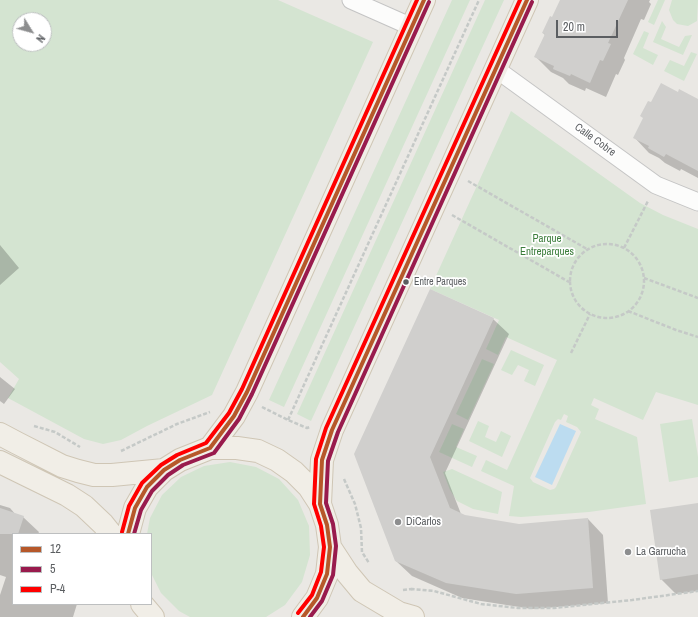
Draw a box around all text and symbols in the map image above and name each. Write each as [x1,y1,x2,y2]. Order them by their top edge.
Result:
north arrow [12,12,52,52]
scale bar [558,12,620,38]
text: 20 m [563,19,585,35]
text: N [33,32,48,45]
street label: Calle Cobre [572,121,618,159]
park label: Parque Entreparques [520,232,574,258]
place label: Entre Parques [414,276,466,288]
marker: Entre Parques [401,277,411,287]
place label: DiCarlos [406,515,441,529]
marker: DiCarlos [393,517,403,527]
legend [12,533,152,605]
text: 12 [50,541,61,557]
place label: La Garrucha [636,545,686,559]
marker: La Garrucha [623,547,633,557]
text: 5 [50,561,55,577]
text: P-4 [50,581,65,597]

